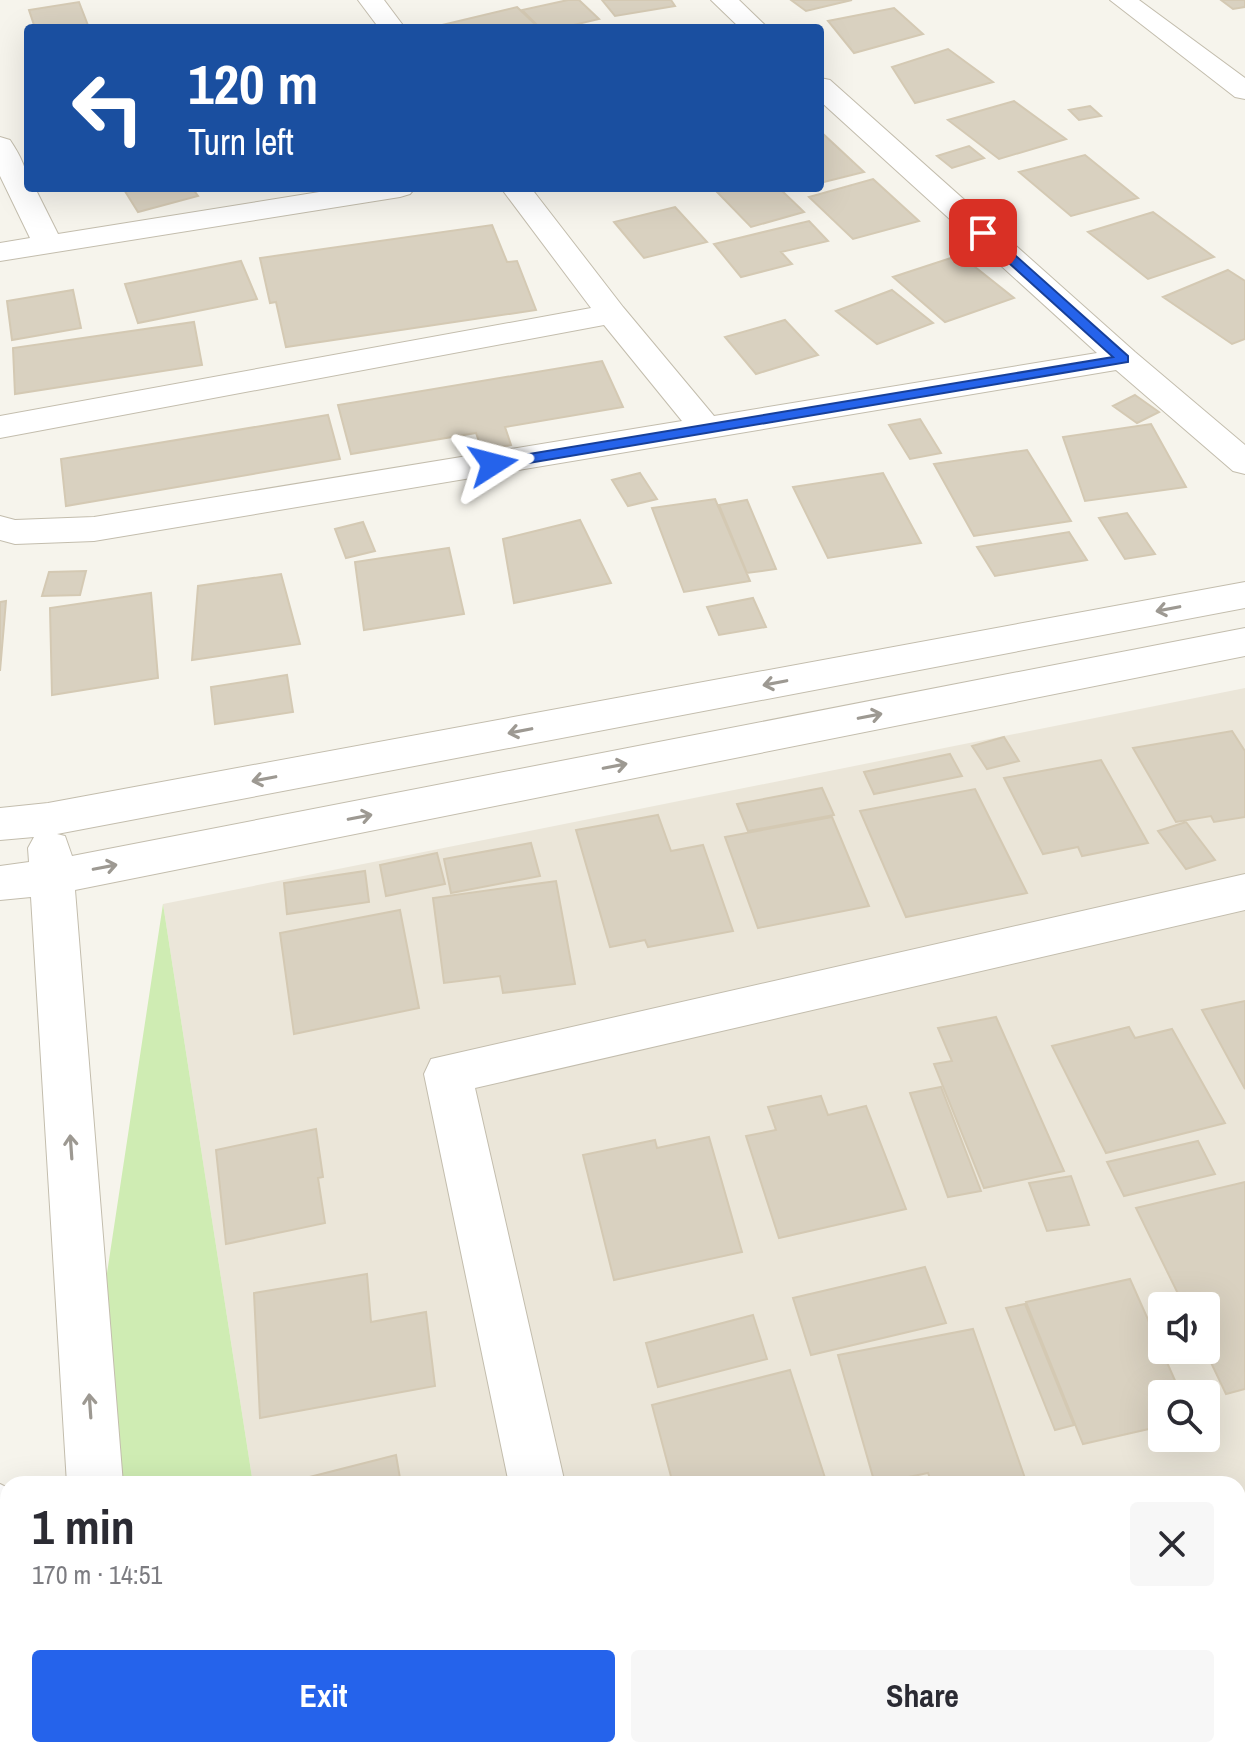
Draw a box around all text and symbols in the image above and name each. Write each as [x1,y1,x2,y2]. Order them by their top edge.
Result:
text: 120 m [188,46,318,121]
icon: left [56,56,160,160]
text: Turn left [188,118,294,166]
pin [949,199,1017,267]
icon: arrive [961,211,1005,255]
position arrow [451,422,535,506]
one-way arrow [1156,603,1182,618]
one-way arrow [763,676,788,691]
one-way arrow [857,708,882,723]
one-way arrow [507,724,533,739]
one-way arrow [602,758,627,773]
one-way arrow [252,772,277,787]
one-way arrow [346,808,372,823]
one-way arrow [91,859,117,874]
one-way arrow [63,1134,78,1161]
map controls [1148,1292,1220,1452]
button: sound [1148,1292,1220,1364]
button: search [1148,1380,1220,1452]
one-way arrow [82,1393,97,1420]
text: 1 min [32,1494,135,1559]
button: close [1130,1502,1214,1586]
text: 170 m · 14:51 [32,1557,162,1592]
button: Exit [32,1650,615,1742]
button: Share [631,1650,1214,1742]

